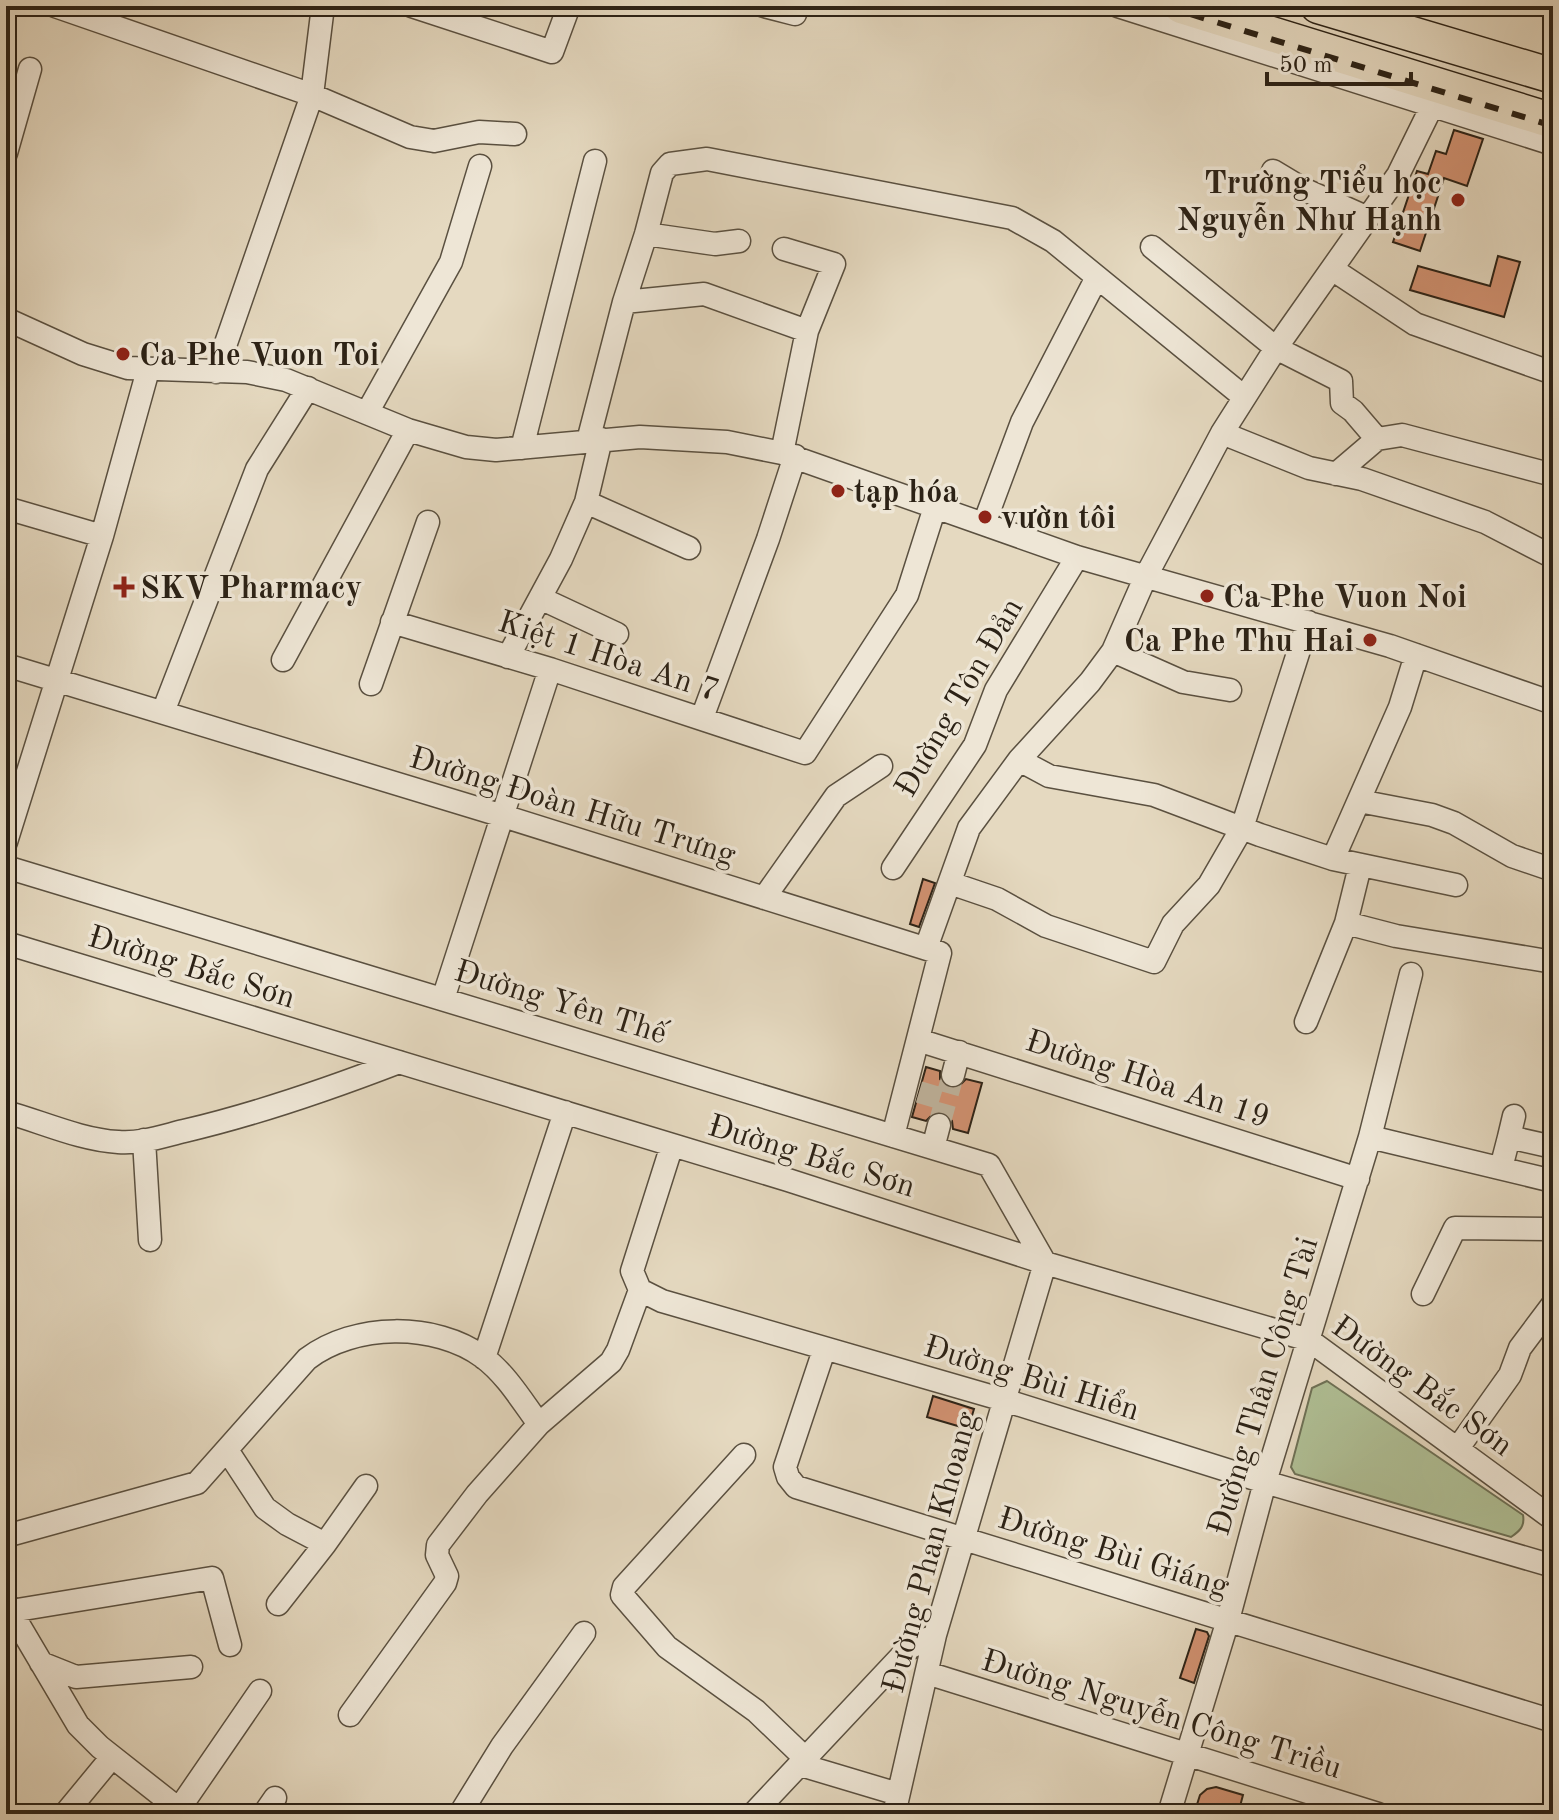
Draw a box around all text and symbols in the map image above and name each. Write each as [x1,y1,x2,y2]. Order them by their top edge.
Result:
scale bar [1267,36,1411,86]
text: 50 m [1279,54,1333,78]
place label: Trường Tiểu học Nguyễn Như Hạnh [1177,164,1442,238]
marker: Trường Tiểu học Nguyễn Như Hạnh [1449,191,1467,209]
place label: Ca Phe Vuon Toi [139,341,379,373]
marker: Ca Phe Vuon Toi [114,345,132,363]
place label: tạp hóa [854,478,959,510]
marker: tạp hóa [829,482,847,500]
place label: vườn tôi [1001,504,1116,536]
marker: vườn tôi [976,508,994,526]
place label: SKV Pharmacy [140,574,362,606]
marker: SKV Pharmacy [115,578,133,596]
place label: Ca Phe Vuon Noi [1223,583,1467,615]
marker: Ca Phe Vuon Noi [1198,587,1216,605]
street label: Đường Tôn Đản [891,594,1030,803]
street label: Kiệt 1 Hòa An 7 [494,607,723,709]
place label: Ca Phe Thu Hai [1124,627,1354,659]
marker: Ca Phe Thu Hai [1361,631,1379,649]
street label: Đường Đoàn Hữu Trưng [405,743,739,873]
street label: Đường Bắc Sơn [84,919,299,1016]
street label: Đường Yên Thế [450,954,673,1052]
street label: Đường Hòa An 19 [1021,1026,1273,1135]
street label: Đường Bắc Sơn [704,1108,919,1205]
street label: Đường Thân Công Tài [1204,1234,1326,1540]
street label: Đường Bắc Sơn [1325,1309,1519,1464]
street label: Đường Bùi Hiển [919,1329,1144,1428]
street label: Đường Phan Khoang [879,1409,985,1697]
street label: Đường Bùi Giáng [994,1504,1232,1604]
street label: Đường Nguyễn Công Triều [977,1643,1346,1786]

